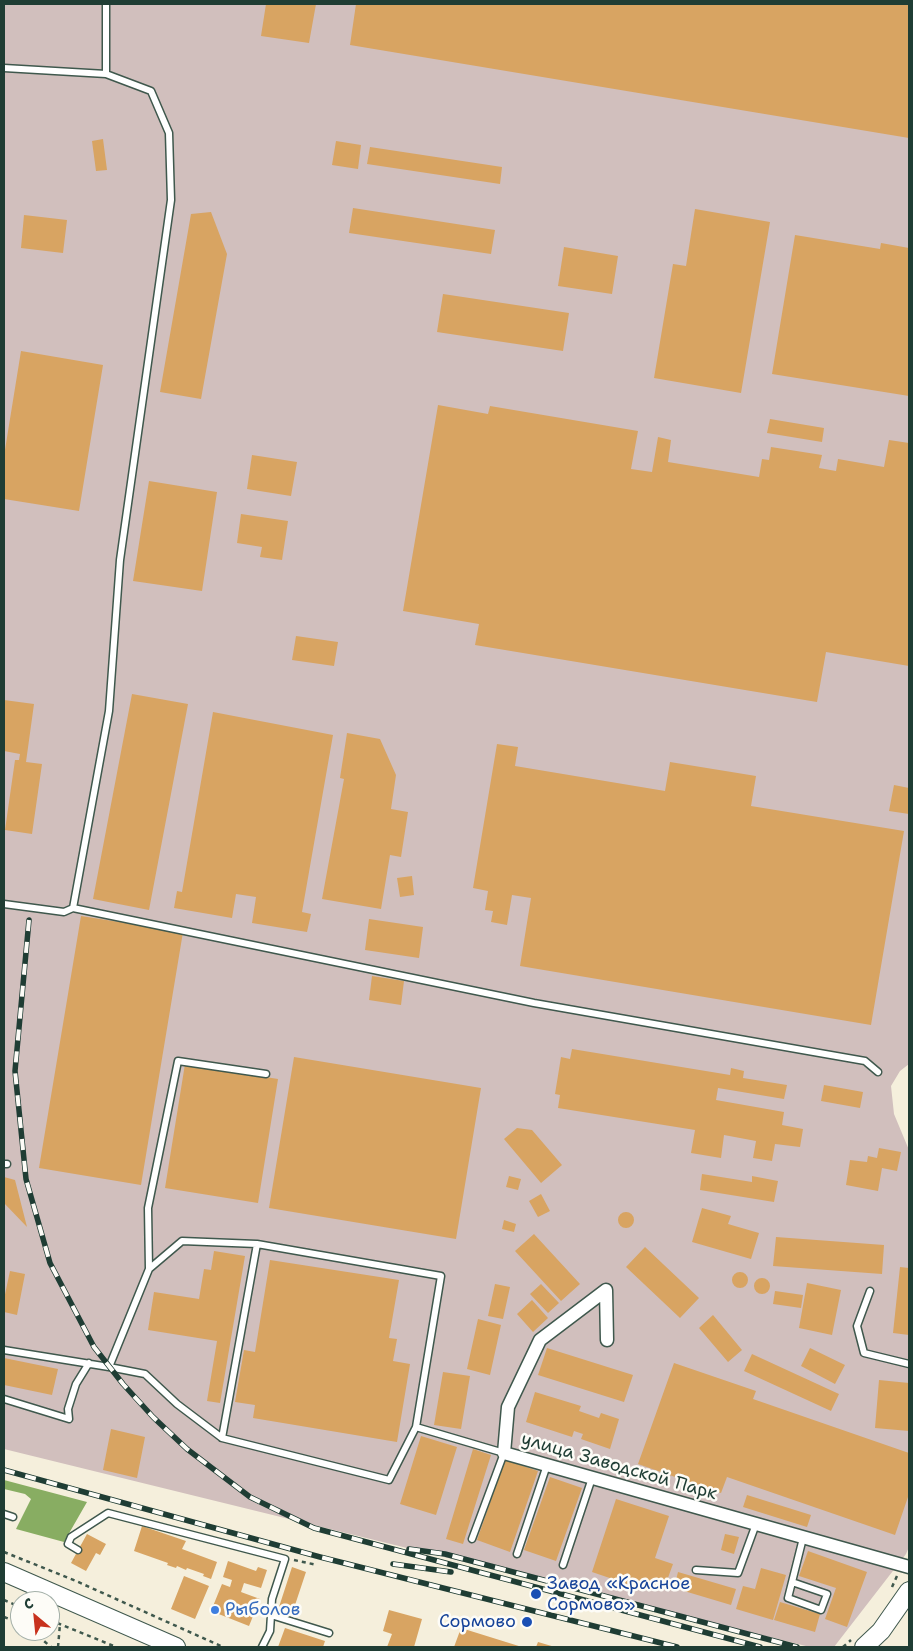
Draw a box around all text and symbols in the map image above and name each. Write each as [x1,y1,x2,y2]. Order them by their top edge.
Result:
street label: улица Заводской Парк [519,1429,719,1505]
place label: Завод «Красное Сормово» [547,1573,690,1616]
marker: Завод «Красное Сормово» [529,1587,543,1601]
north arrow [10,1591,60,1641]
text: С [20,1594,36,1614]
place label: Рыболов [225,1599,300,1621]
marker: Рыболов [209,1604,221,1616]
place label: Сормово [439,1611,516,1633]
marker: Сормово [520,1615,534,1629]

